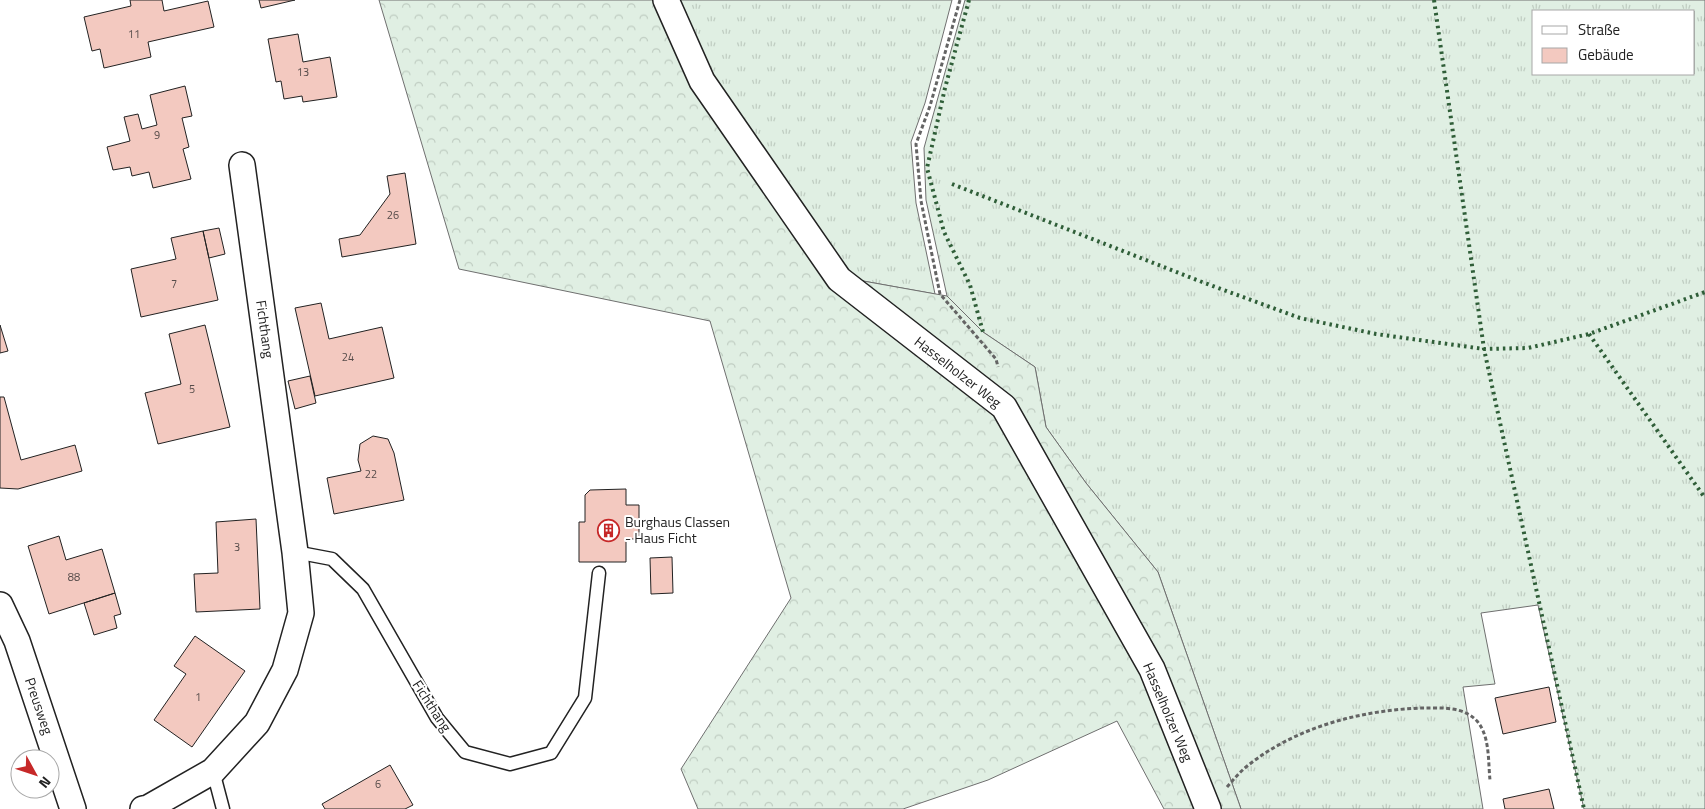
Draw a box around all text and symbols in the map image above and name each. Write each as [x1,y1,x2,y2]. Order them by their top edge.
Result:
legend [1532,10,1695,75]
text: Straße [1578,18,1620,41]
house number: 11 [128,26,140,42]
text: Gebäude [1578,43,1634,66]
house number: 13 [297,64,309,80]
house number: 9 [154,127,160,143]
house number: 26 [387,207,399,223]
house number: 7 [171,276,177,292]
street label: Fichthang [251,299,280,359]
street label: Hasselholzer Weg [910,331,1006,412]
house number: 24 [342,349,354,365]
house number: 5 [189,381,195,397]
house number: 22 [365,466,377,482]
place label: Burghaus Classen - Haus Ficht [625,511,730,548]
building icon: Burghaus Classen - Haus Ficht [597,518,621,542]
house number: 3 [234,539,240,555]
house number: 88 [68,569,80,585]
street label: Hasselholzer Weg [1138,659,1199,765]
street label: Preusweg [20,675,59,737]
street label: Fichthang [408,676,457,736]
house number: 1 [195,689,201,705]
north arrow [10,749,60,799]
text: N [34,772,57,793]
house number: 6 [375,776,381,792]

